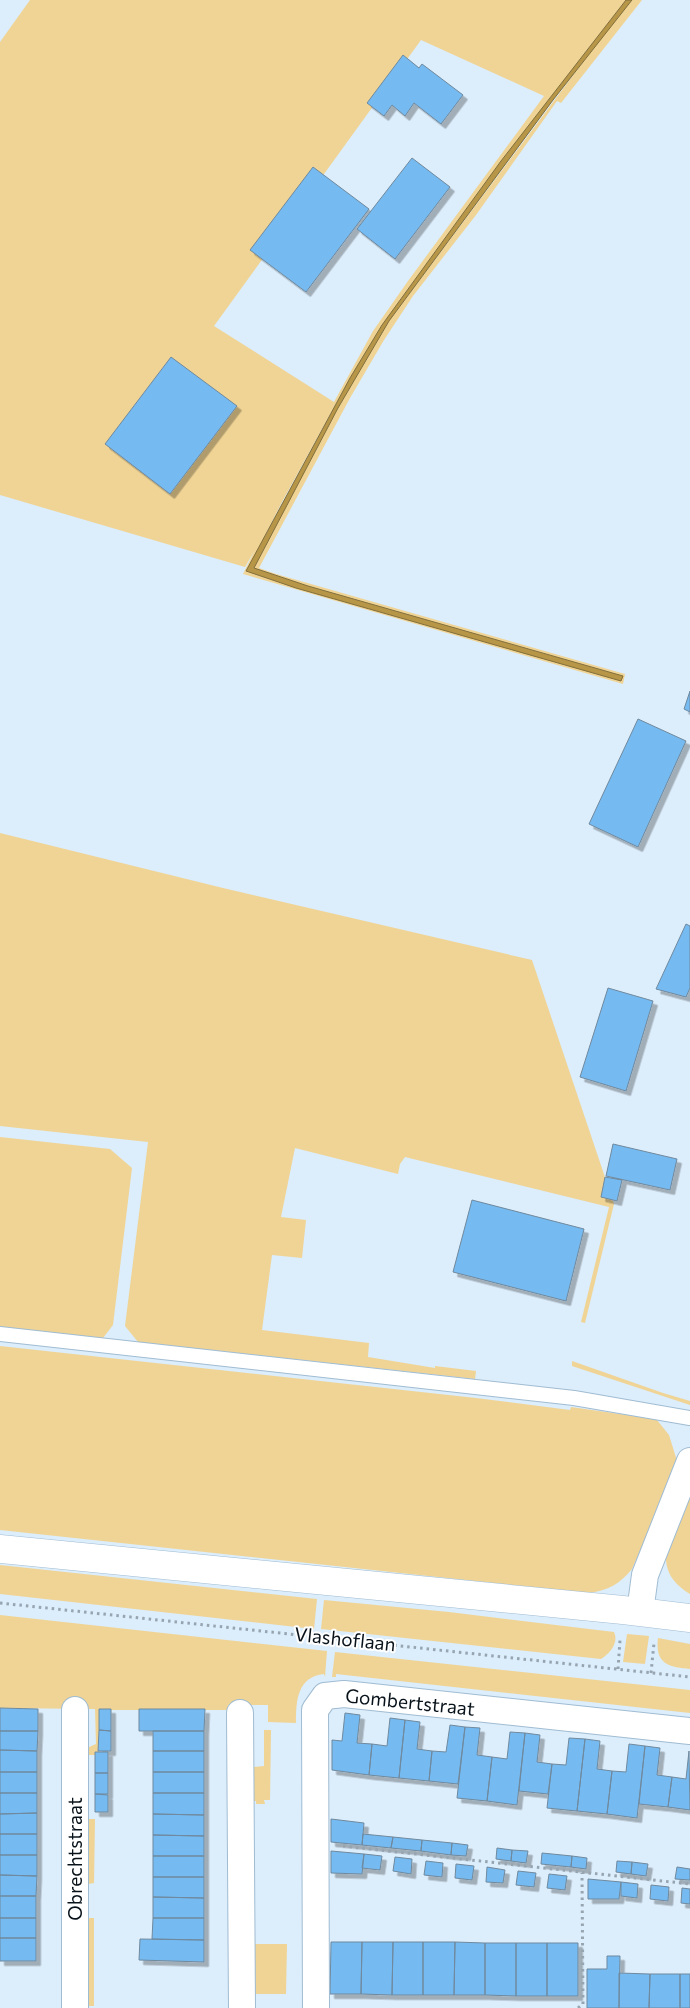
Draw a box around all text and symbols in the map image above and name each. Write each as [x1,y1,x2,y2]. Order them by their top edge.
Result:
street label: Vlashoflaan [293,1622,397,1655]
street label: Gombertstraat [344,1683,476,1720]
street label: Obrechtstraat [63,1797,86,1921]

